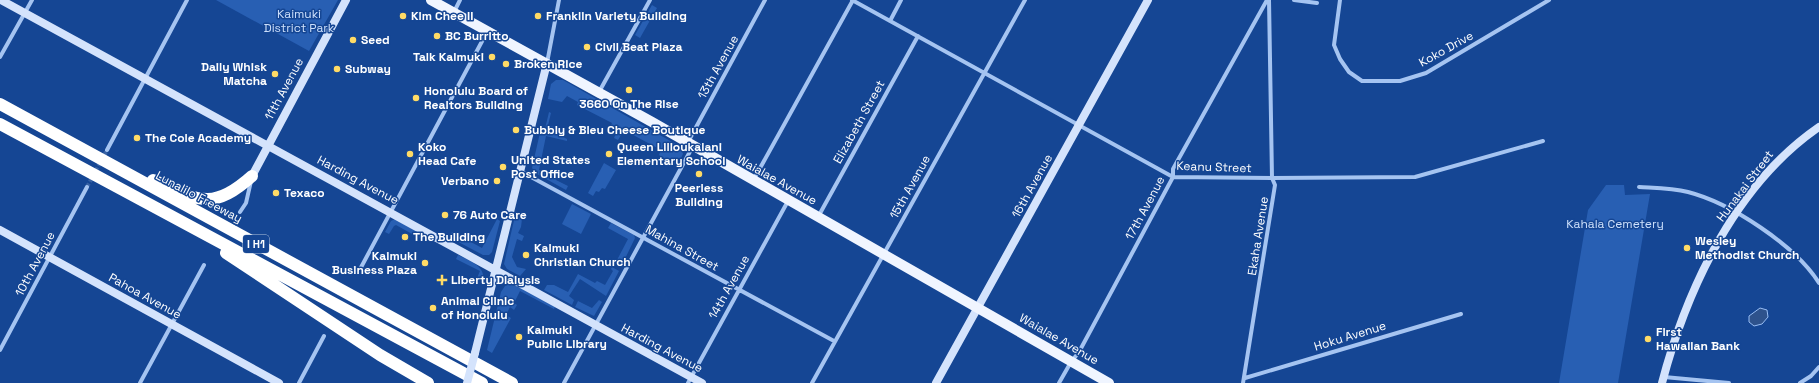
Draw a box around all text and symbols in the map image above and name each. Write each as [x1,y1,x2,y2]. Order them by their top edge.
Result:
park label: Kaimuki District Park [264,6,335,36]
place label: Kim Chee II [411,8,473,24]
place label: Franklin Variety Building [546,8,687,24]
marker: Kim Chee II [398,11,408,21]
marker: Franklin Variety Building [533,11,543,21]
street label: Koko Drive [1416,27,1476,71]
place label: BC Burritto [445,28,509,44]
marker: BC Burritto [432,31,442,41]
place label: Seed [361,32,390,48]
street label: 13th Avenue [694,32,742,102]
marker: Seed [348,35,358,45]
place label: Civil Beat Plaza [595,39,682,55]
marker: Civil Beat Plaza [582,42,592,52]
place label: Talk Kaimuki [413,49,484,65]
marker: Talk Kaimuki [487,52,497,62]
street label: 11th Avenue [261,55,307,123]
place label: Broken Rice [514,56,582,72]
place label: Daily Whisk Matcha [201,59,267,89]
marker: Broken Rice [501,59,511,69]
place label: Subway [345,61,391,77]
marker: Subway [332,64,342,74]
marker: Daily Whisk Matcha [270,69,280,79]
street label: Elizabeth Street [829,77,889,167]
place label: Honolulu Board of Realtors Building [424,83,528,113]
marker: 3660 On The Rise [624,85,634,95]
marker: Honolulu Board of Realtors Building [411,93,421,103]
place label: 3660 On The Rise [579,96,679,112]
place label: Bubbly & Bleu Cheese Boutique [524,122,706,138]
marker: Bubbly & Bleu Cheese Boutique [511,125,521,135]
place label: The Cole Academy [145,130,251,146]
marker: The Cole Academy [132,133,142,143]
place label: Koko Head Cafe [418,139,477,169]
place label: Queen Lilioukalani Elementary School [617,139,725,169]
street label: Hunakai Street [1713,147,1777,225]
marker: Koko Head Cafe [405,149,415,159]
marker: Queen Lilioukalani Elementary School [604,149,614,159]
street label: Waialae Avenue [734,151,820,209]
street label: 16th Avenue [1008,151,1056,221]
street label: Harding Avenue [314,152,402,208]
place label: United States Post Office [511,152,590,182]
street label: 15th Avenue [886,152,934,222]
street label: Keanu Street [1176,158,1252,176]
marker: United States Post Office [498,162,508,172]
street label: Lunalilo Freeway [153,167,245,227]
marker: Peerless Building [694,169,704,179]
place label: Verbano [441,173,489,189]
street label: 17th Avenue [1122,173,1168,243]
marker: Verbano [492,176,502,186]
place label: Peerless Building [675,180,723,210]
place label: Texaco [284,185,325,201]
marker: Texaco [271,188,281,198]
street label: Ekaha Avenue [1244,195,1272,277]
place label: 76 Auto Care [453,207,527,223]
marker: 76 Auto Care [440,210,450,220]
park label: Kahala Cemetery [1566,216,1664,232]
street label: Mahina Street [642,221,722,275]
street label: 10th Avenue [11,229,59,299]
place label: The Building [413,229,485,245]
marker: The Building [400,232,410,242]
place label: Wesley Methodist Church [1695,233,1799,263]
road number: I H1 [243,235,269,253]
place label: Kaimuki Christian Church [534,240,631,270]
marker: Wesley Methodist Church [1682,243,1692,253]
place label: Kaimuki Business Plaza [332,248,417,278]
marker: Kaimuki Christian Church [521,250,531,260]
street label: 14th Avenue [705,252,753,322]
marker: Kaimuki Business Plaza [420,258,430,268]
street label: Pahoa Avenue [106,269,184,323]
place label: Liberty Dialysis [451,272,540,288]
marker: Liberty Dialysis [436,274,448,286]
place label: Animal Clinic of Honolulu [441,293,514,323]
marker: Animal Clinic of Honolulu [428,303,438,313]
street label: Waialae Avenue [1016,310,1102,368]
street label: Hoku Avenue [1312,317,1388,355]
street label: Harding Avenue [618,320,706,376]
place label: Kaimuki Public Library [527,322,607,352]
place label: First Hawaiian Bank [1656,324,1740,354]
marker: Kaimuki Public Library [514,332,524,342]
marker: First Hawaiian Bank [1643,334,1653,344]

